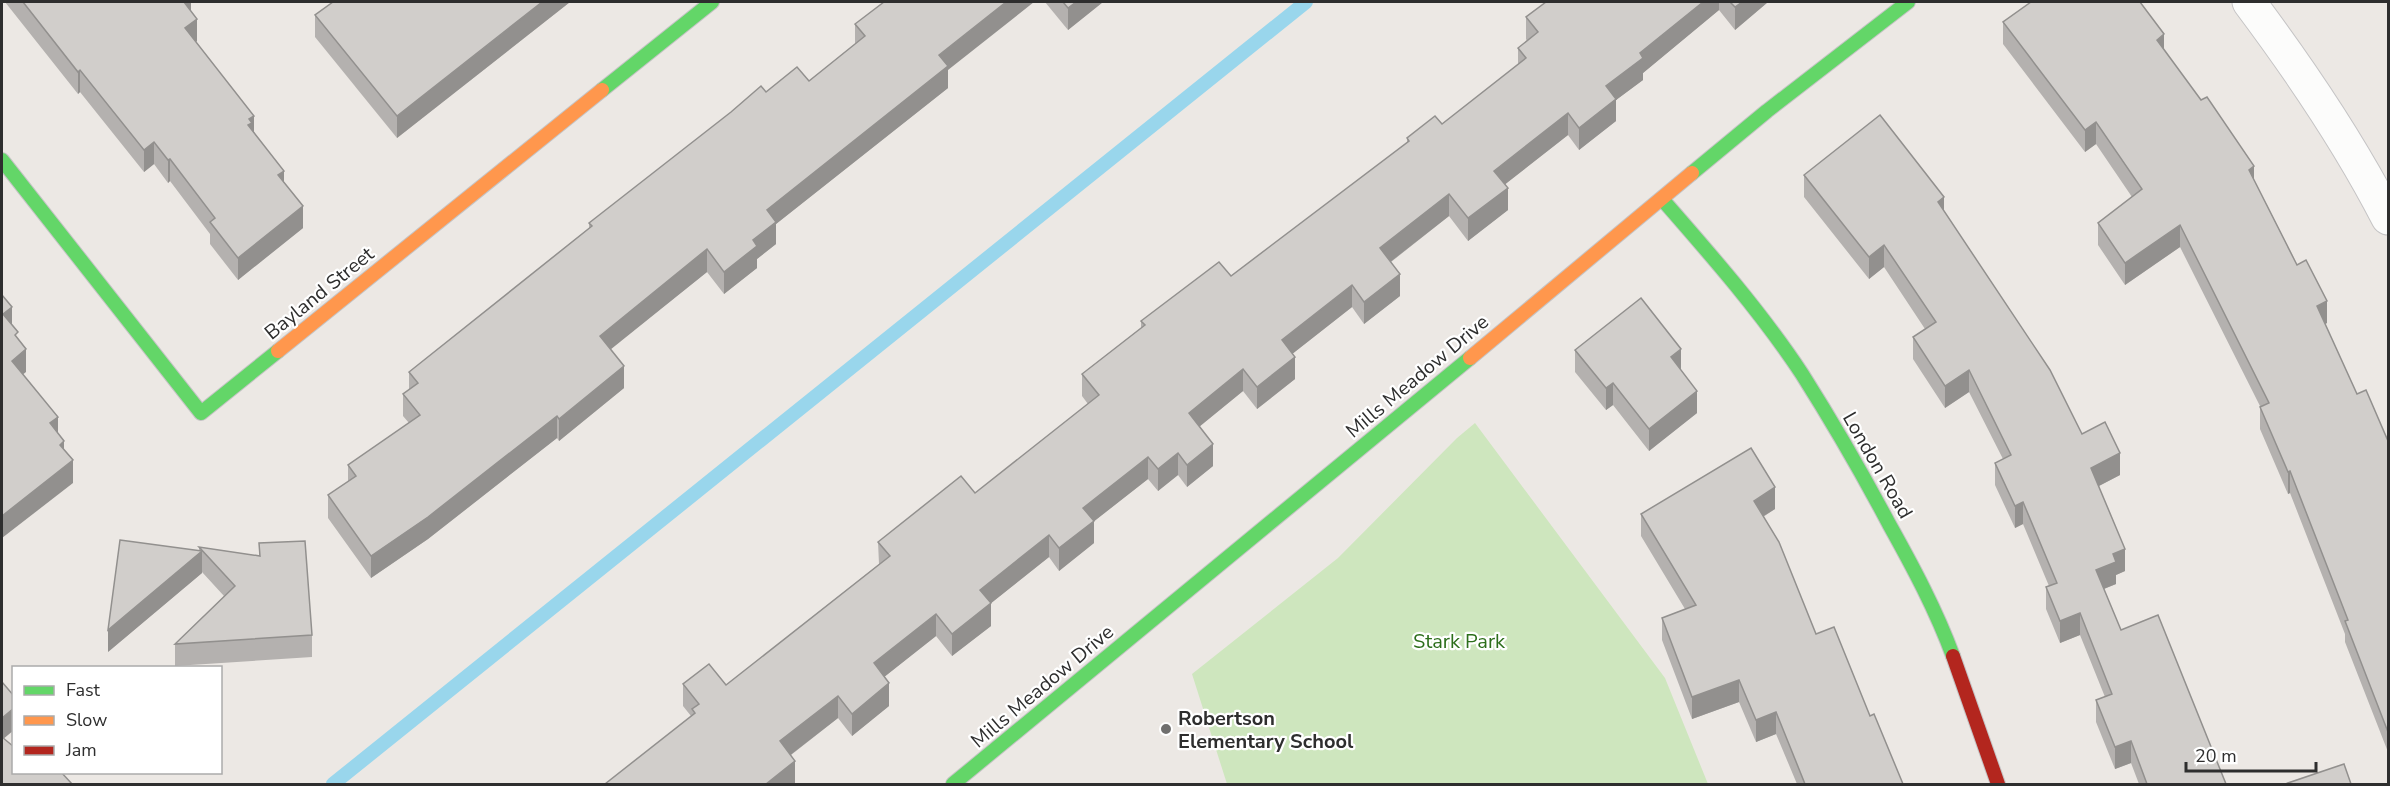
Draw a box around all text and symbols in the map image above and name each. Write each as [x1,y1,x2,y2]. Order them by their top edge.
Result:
street label: Bayland Street [259,240,380,346]
street label: Mills Meadow Drive [1340,309,1494,444]
street label: London Road [1836,407,1919,524]
street label: Mills Meadow Drive [965,619,1119,754]
park label: Stark Park [1413,628,1506,655]
legend [12,666,222,774]
text: Fast [66,678,101,702]
place label: Robertson Elementary School [1178,705,1354,755]
text: Slow [66,708,107,732]
marker: Robertson Elementary School [1159,722,1173,736]
scale bar [2186,735,2316,773]
text: Jam [65,738,97,762]
text: 20 m [2195,744,2237,768]

